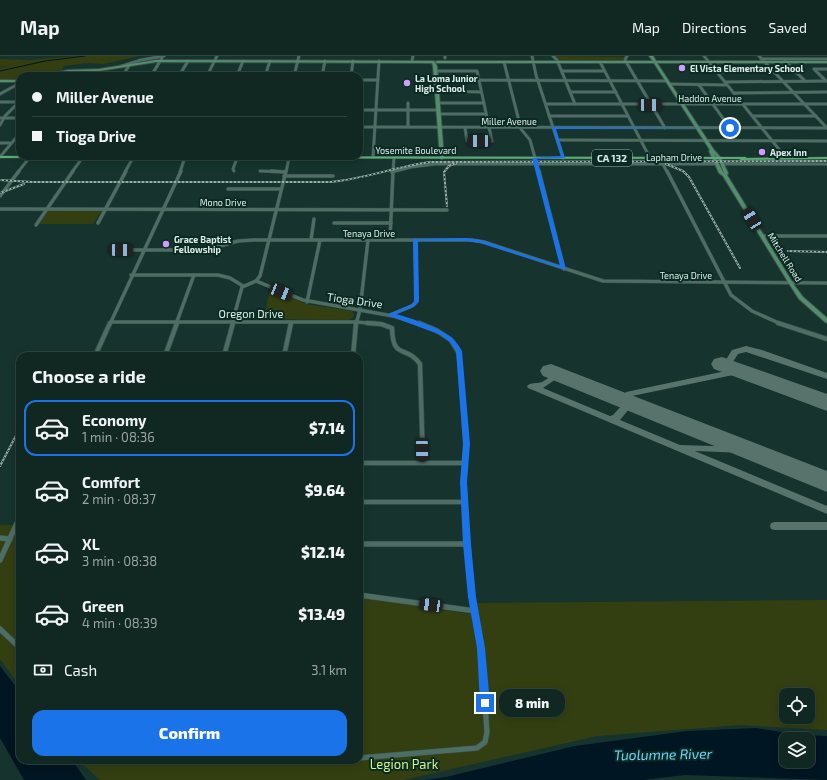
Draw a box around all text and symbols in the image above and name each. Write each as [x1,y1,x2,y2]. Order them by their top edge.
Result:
text: Map [20,16,60,39]
text: Map [632,19,660,36]
text: Directions [682,19,747,36]
text: Saved [769,19,807,36]
marker: El Vista Elementary School [677,63,687,73]
place label: El Vista Elementary School [690,63,804,75]
place label: La Loma Junior High School [415,73,478,94]
marker: La Loma Junior High School [402,78,412,88]
text: Miller Avenue [56,88,154,106]
street label: Haddon Avenue [678,93,742,104]
car [638,99,662,111]
street label: Miller Avenue [481,116,537,127]
route start [721,119,739,137]
text: Tioga Drive [56,127,136,145]
car [467,135,491,147]
street label: Yosemite Boulevard [375,145,457,156]
marker: Apex Inn [757,147,767,157]
place label: Apex Inn [770,147,807,158]
road number: CA 132 [592,150,632,166]
street label: Lapham Drive [646,152,702,163]
street label: Mono Drive [200,197,247,208]
car [741,206,763,232]
street label: Tenaya Drive [343,228,395,239]
street label: Mitchell Road [766,230,804,284]
place label: Grace Baptist Fellowship [174,234,232,255]
marker: Grace Baptist Fellowship [161,239,171,249]
car [109,244,133,256]
street label: Tenaya Drive [660,270,712,281]
car [268,282,294,302]
street label: Tioga Drive [326,290,384,310]
street label: Oregon Drive [219,307,284,320]
text: Choose a ride [32,365,146,387]
icon: car [34,410,70,446]
text: Economy [82,411,147,429]
text: $7.14 [309,419,345,437]
text: 1 min · 08:36 [82,429,155,445]
car [416,438,428,462]
icon: car [34,472,70,508]
text: Comfort [82,473,140,491]
text: $9.64 [305,481,345,499]
text: 2 min · 08:37 [82,491,156,507]
icon: car [34,534,70,570]
text: XL [82,535,100,553]
text: $12.14 [301,543,345,561]
text: 3 min · 08:38 [82,553,157,569]
icon: car [34,596,70,632]
text: Green [82,597,124,615]
car [418,597,444,613]
text: $13.49 [298,605,345,623]
text: 4 min · 08:39 [82,615,157,631]
icon: cash [32,659,54,681]
text: Cash [64,661,97,679]
text: 3.1 km [311,662,347,678]
map controls [779,688,815,768]
button: locate [779,688,815,724]
callout: 8 min [499,689,565,717]
route end [476,694,494,712]
text: 8 min [515,695,549,711]
button: Confirm [32,710,347,756]
button: layers [779,732,815,768]
water label: Tuolumne River [614,745,713,763]
park label: Legion Park [370,756,439,772]

